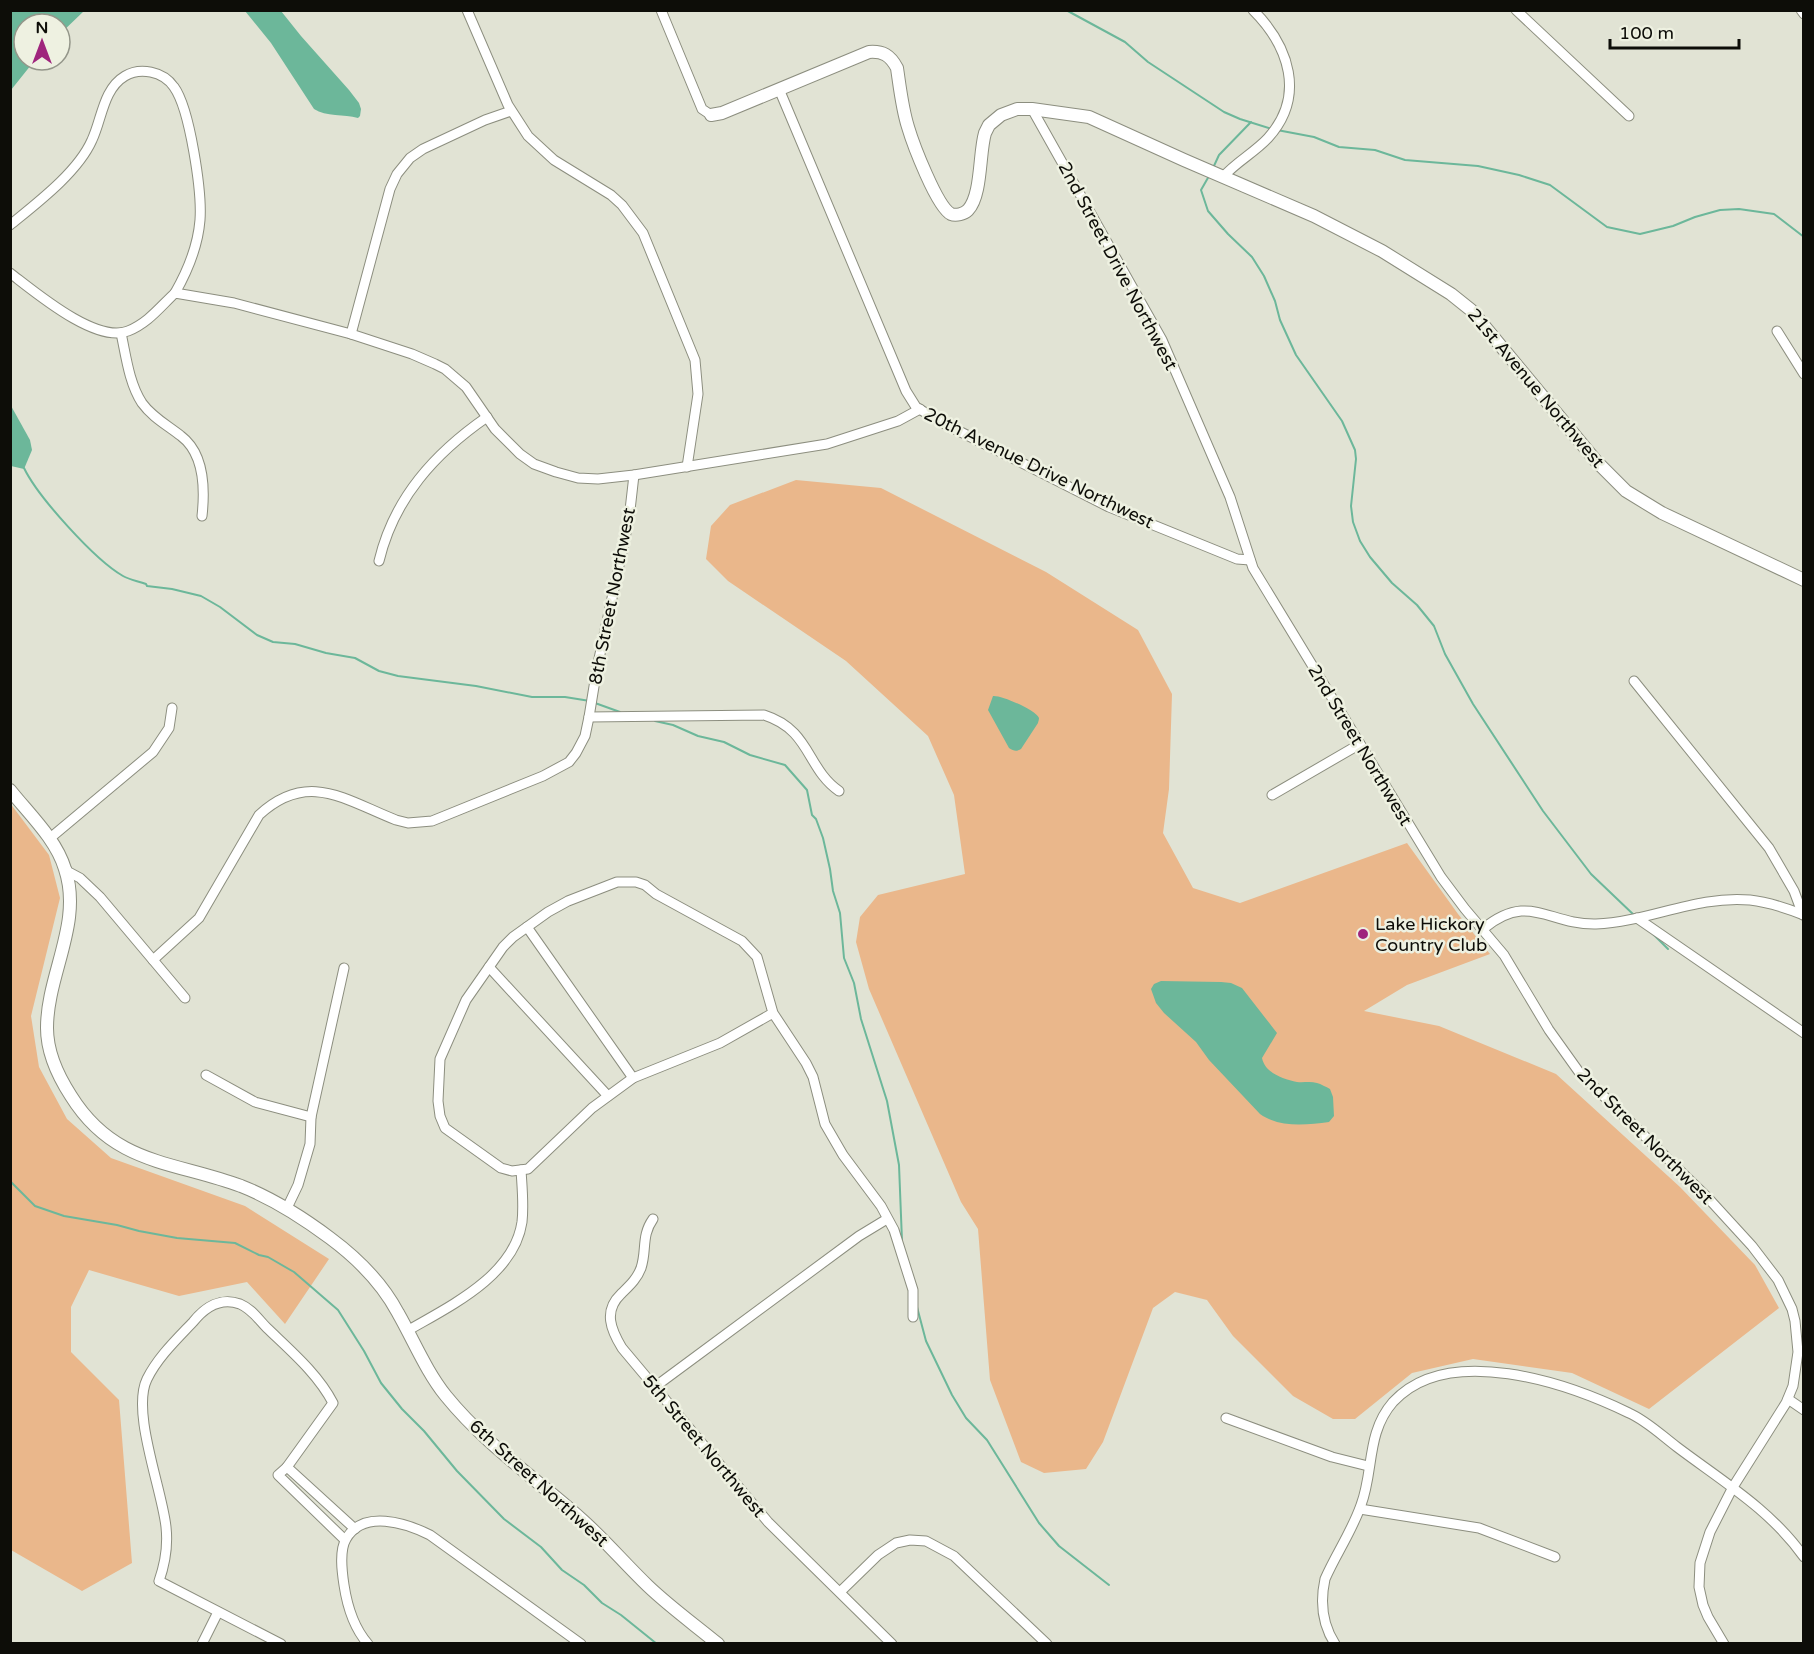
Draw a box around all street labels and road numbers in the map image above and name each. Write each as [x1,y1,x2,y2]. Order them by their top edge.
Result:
street label: 2nd Street Drive Northwest [1054,158,1182,374]
street label: 21st Avenue Northwest [1463,304,1609,472]
street label: 20th Avenue Drive Northwest [921,403,1158,533]
street label: 8th Street Northwest [584,506,640,686]
street label: 2nd Street Northwest [1303,661,1417,830]
street label: 2nd Street Northwest [1572,1063,1718,1209]
street label: 5th Street Northwest [638,1370,770,1522]
street label: 6th Street Northwest [465,1415,613,1551]

